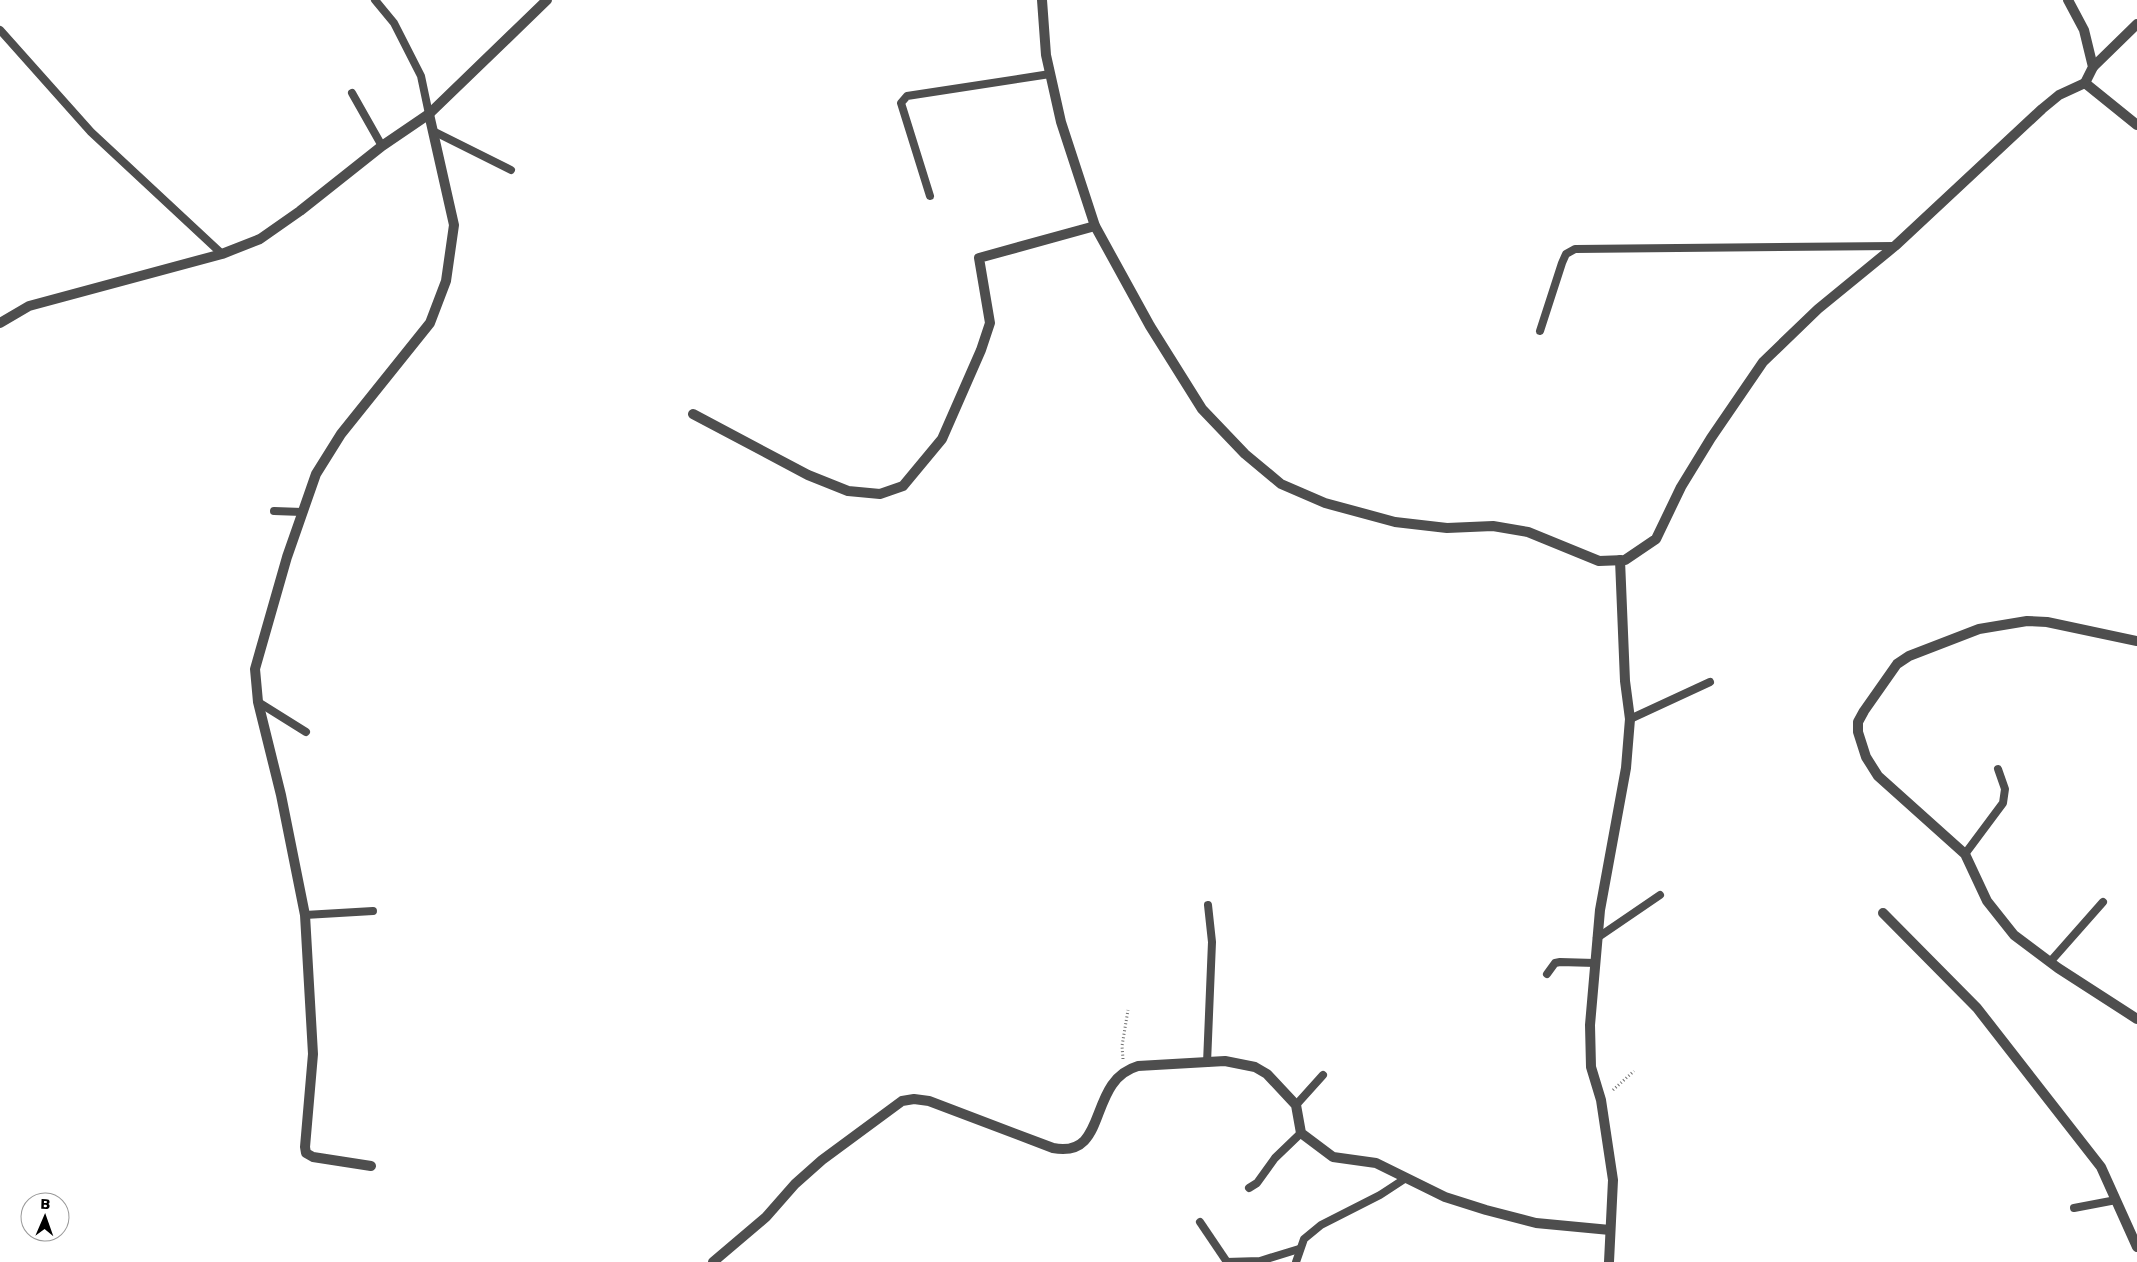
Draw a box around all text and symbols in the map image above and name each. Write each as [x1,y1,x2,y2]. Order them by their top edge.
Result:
north arrow [20,1192,70,1242]
text: B [40,1196,51,1213]

